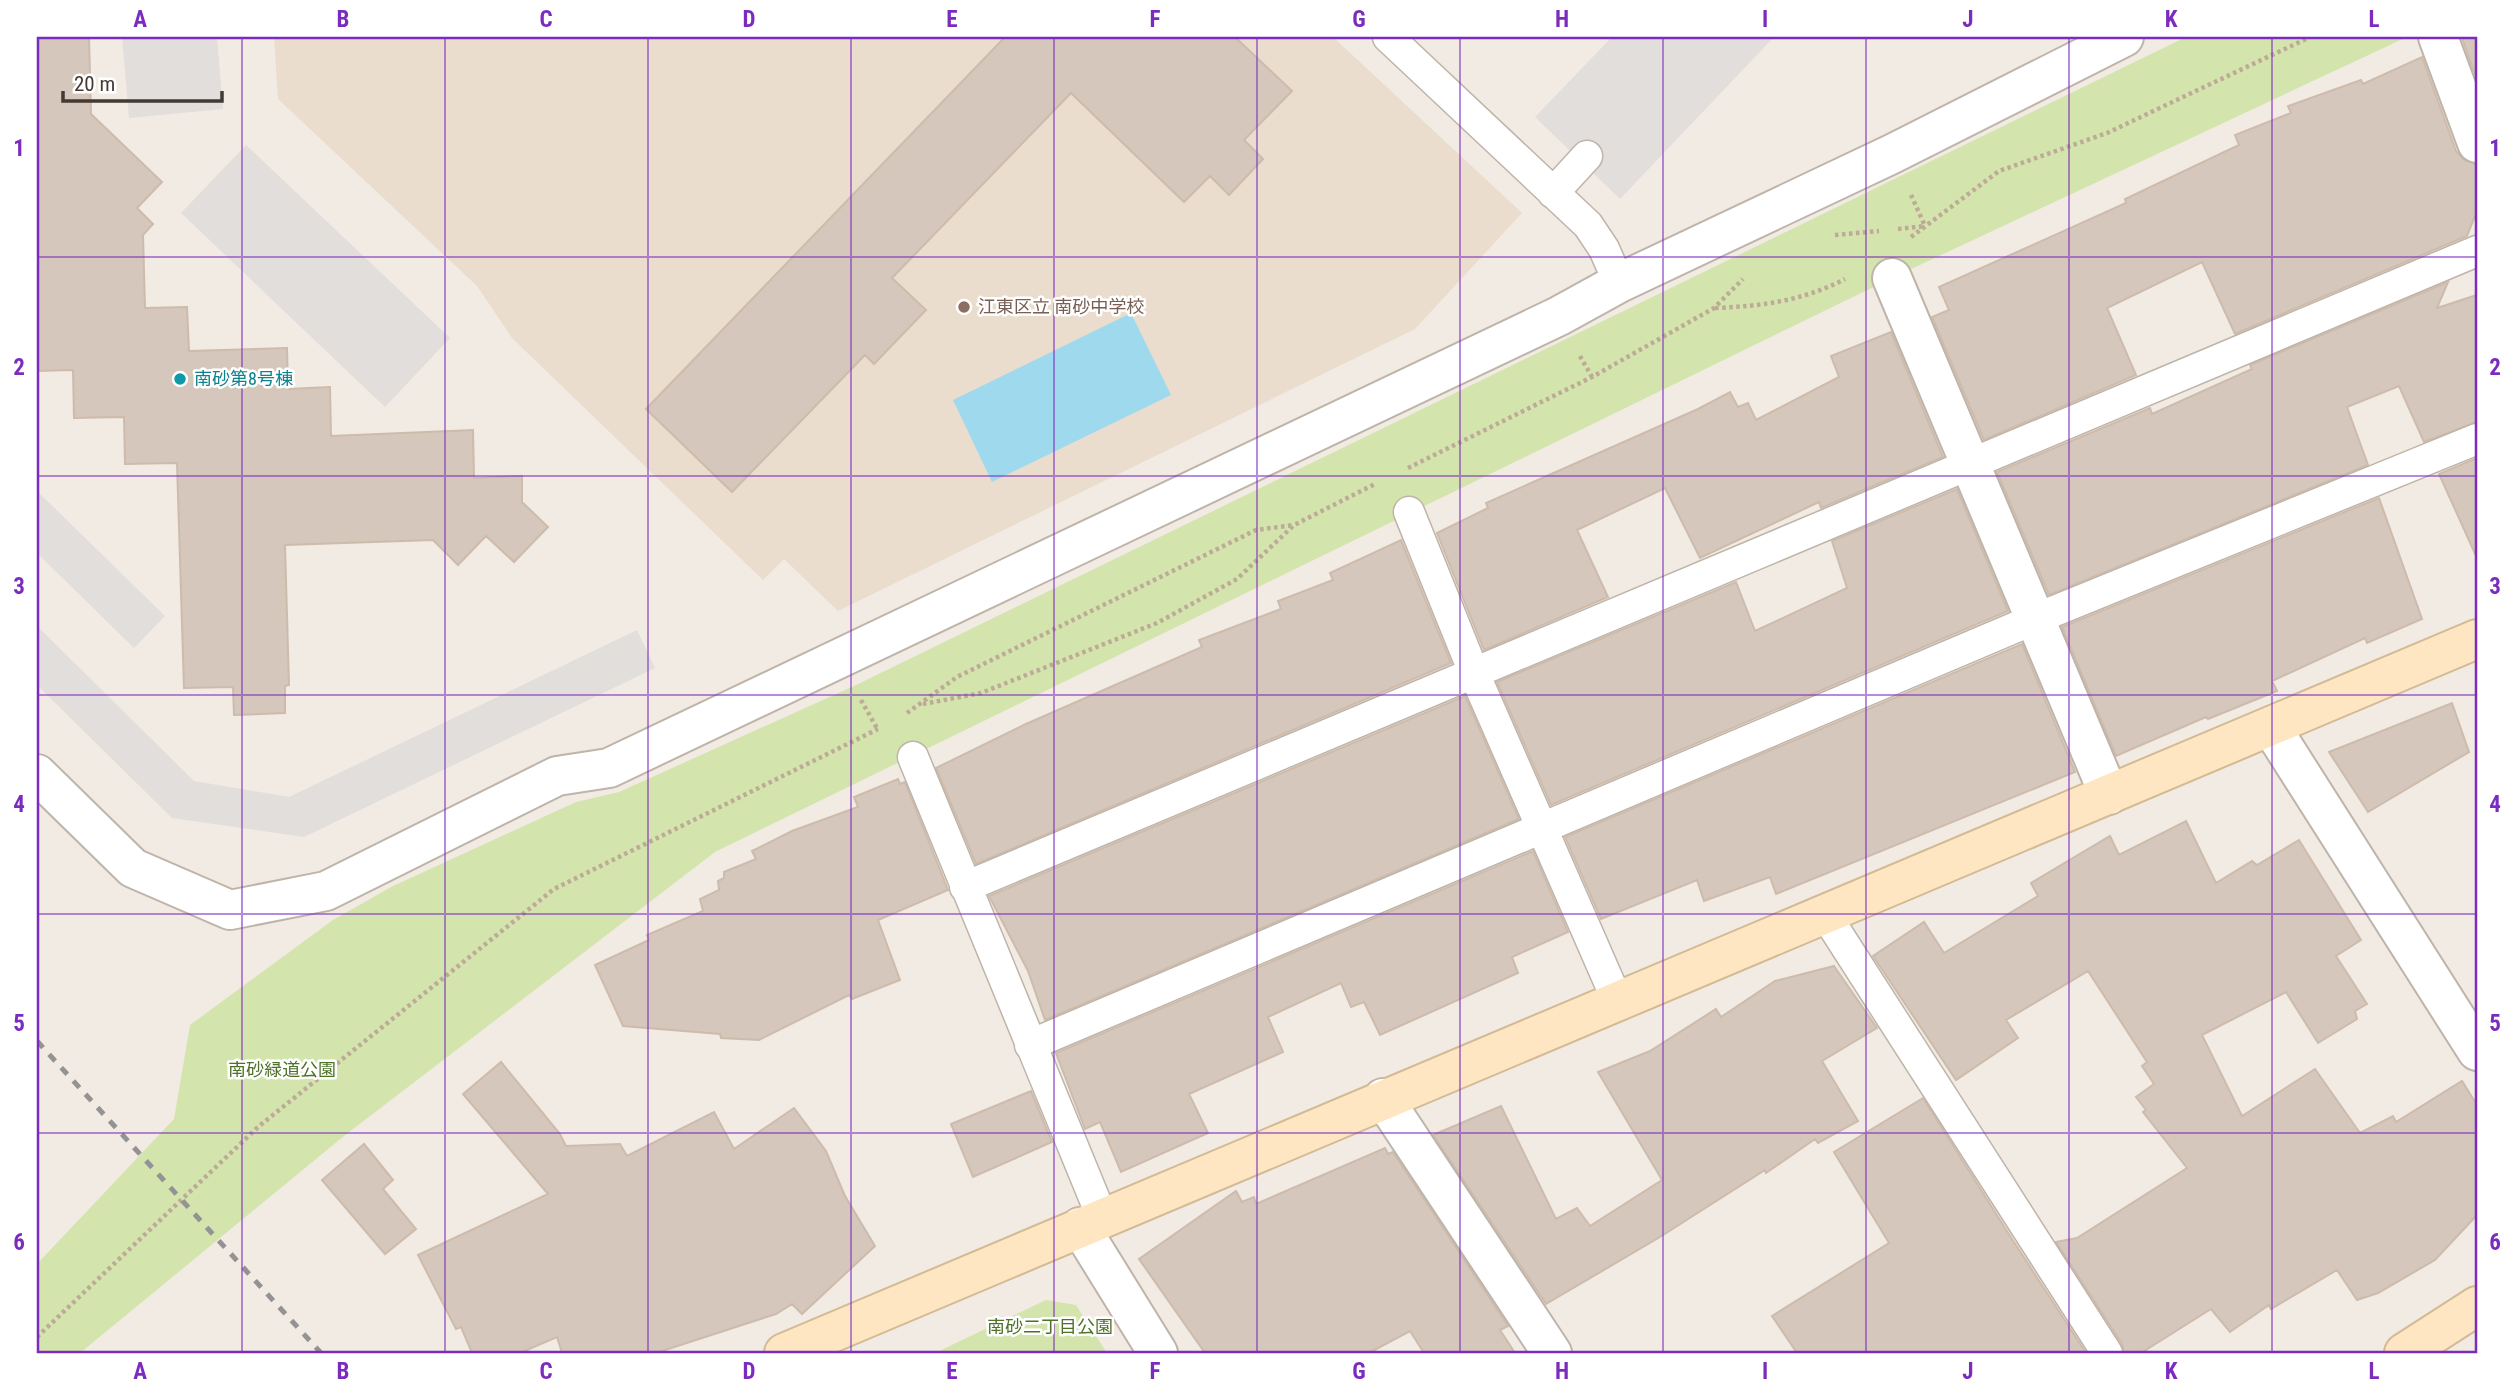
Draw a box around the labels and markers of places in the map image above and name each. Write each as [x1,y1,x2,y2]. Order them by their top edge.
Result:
place label: 江東区立 南砂中学校 [978,296,1144,317]
marker: 江東区立 南砂中学校 [956,299,972,315]
place label: 南砂第8号棟 [194,368,293,389]
marker: 南砂第8号棟 [172,371,188,387]

